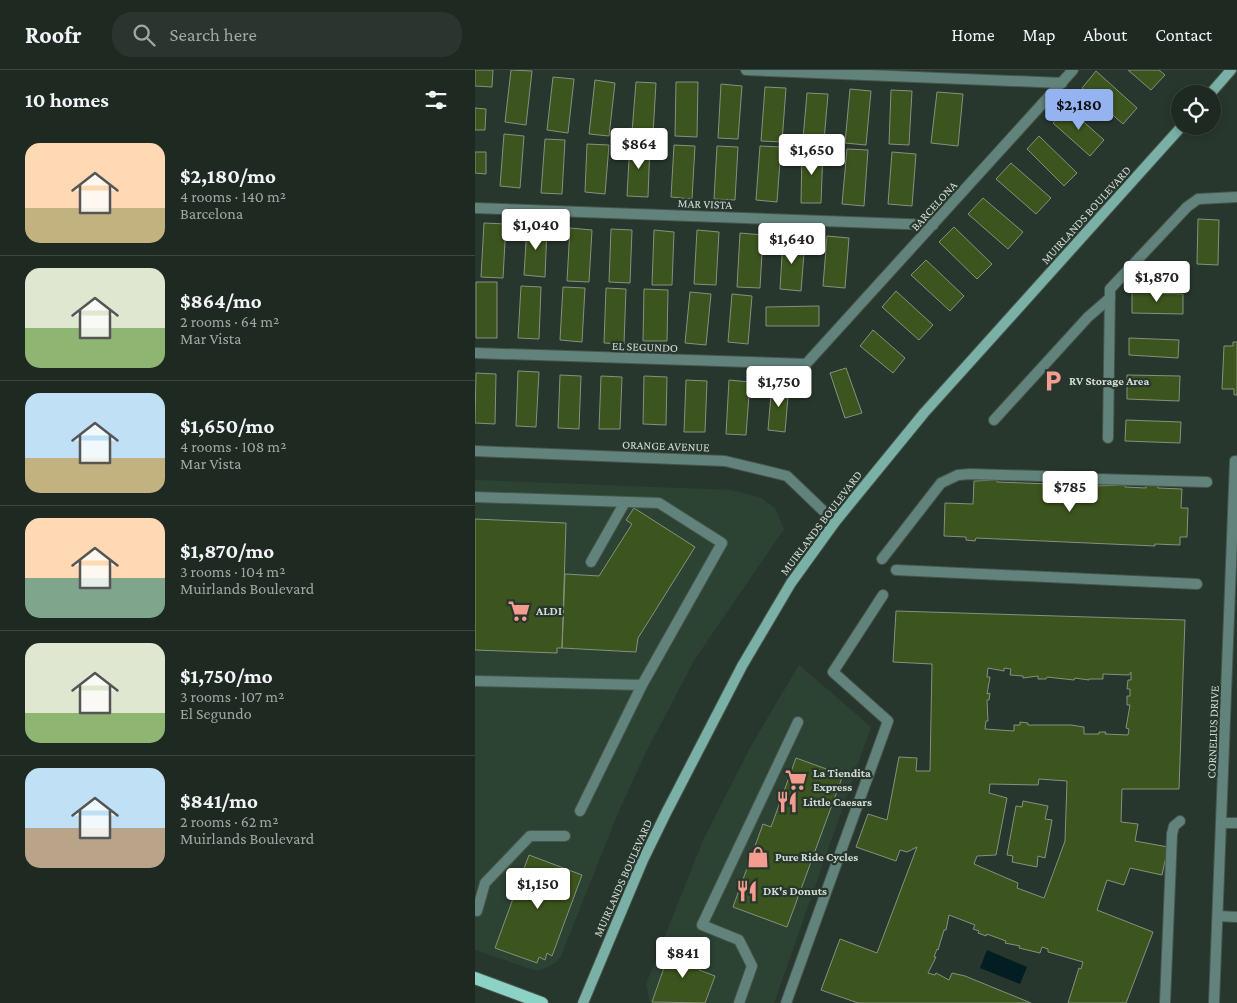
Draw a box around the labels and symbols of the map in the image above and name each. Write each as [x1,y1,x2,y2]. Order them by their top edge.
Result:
pin: $2,180 [1038,88,1120,131]
pin: $864 [609,128,669,170]
pin: $1,650 [771,134,853,176]
street label: MUIRLANDS BOULEVARD [1038,163,1134,267]
street label: BARCELONA [908,178,960,234]
street label: MAR VISTA [677,196,733,212]
pin: $1,040 [495,208,577,251]
pin: $1,640 [751,222,833,265]
pin: $1,870 [1116,260,1198,303]
street label: EL SEGUNDO [612,339,678,355]
pin: $1,750 [738,366,820,408]
parking icon: RV Storage Area [1040,368,1066,394]
place label: RV Storage Area [1069,374,1149,388]
street label: ORANGE AVENUE [622,437,710,455]
street label: MUIRLANDS BOULEVARD [777,468,865,578]
pin: $785 [1040,470,1100,513]
supermarket icon: ALDI [506,598,532,624]
place label: ALDI [535,604,562,618]
street label: CORNELIUS DRIVE [1204,685,1222,779]
place label: La Tiendita Express [813,766,871,794]
supermarket icon: La Tiendita Express [783,767,809,793]
restaurant icon: Little Caesars [774,789,800,815]
place label: Little Caesars [803,795,872,809]
street label: MUIRLANDS BOULEVARD [591,817,655,939]
shop icon: Pure Ride Cycles [745,844,771,870]
place label: Pure Ride Cycles [775,850,858,864]
pin: $1,150 [497,868,579,910]
restaurant icon: DK's Donuts [734,878,760,904]
place label: DK's Donuts [763,884,827,898]
pin: $841 [653,936,713,979]

